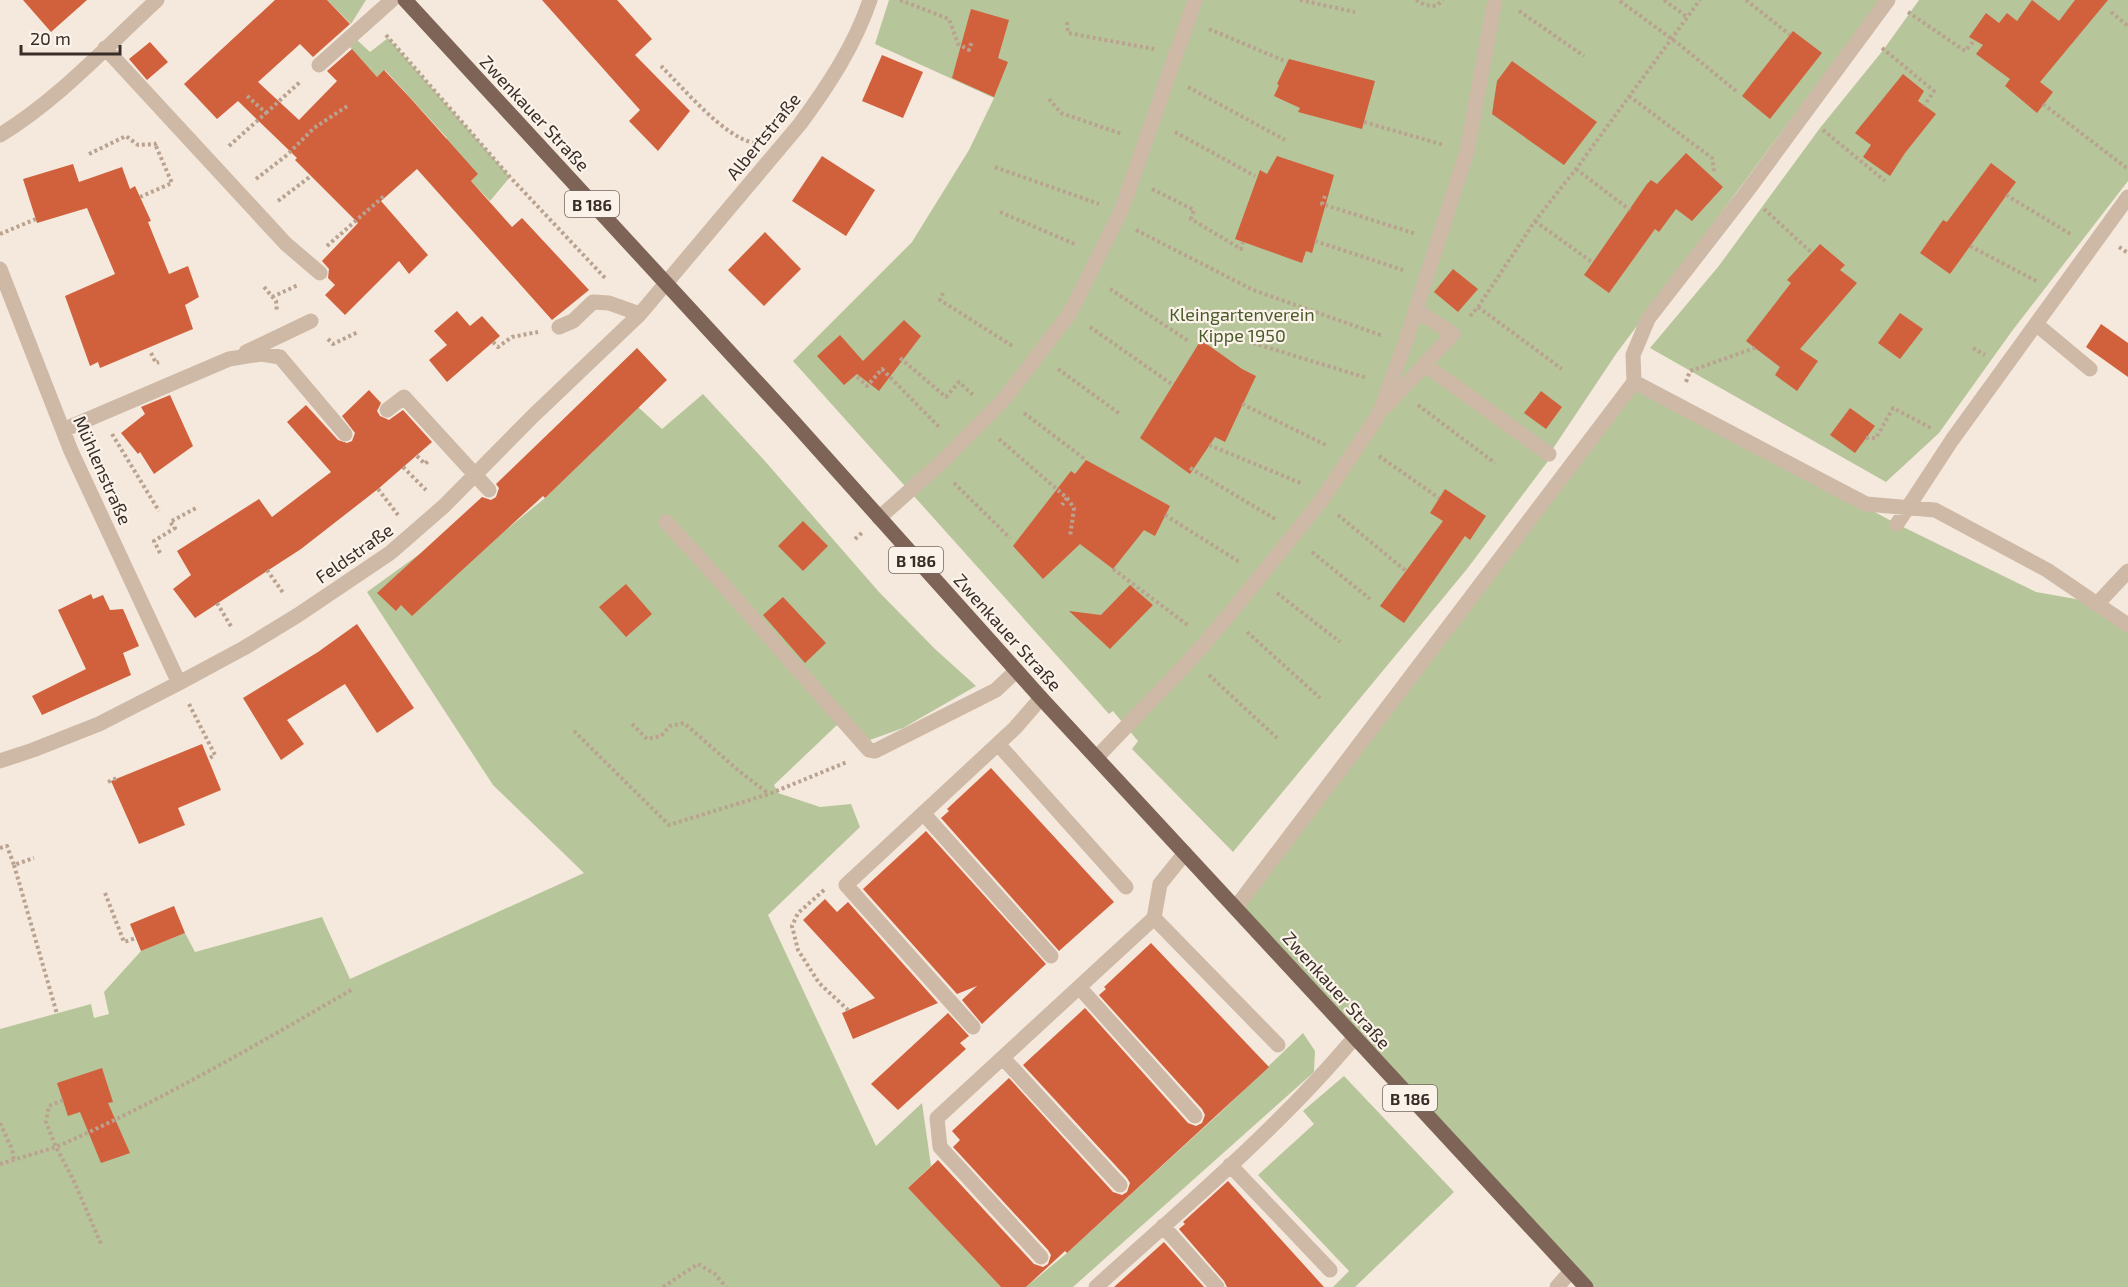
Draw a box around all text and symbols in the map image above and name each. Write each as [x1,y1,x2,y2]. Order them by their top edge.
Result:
scale bar [21,18,120,56]
text: 20 m [30,27,71,49]
street label: Zwenkauer Straße [476,50,594,176]
street label: Albertstraße [721,88,805,184]
road number: B 186 [565,191,619,217]
park label: Kleingartenverein Kippe 1950 [1169,303,1315,346]
street label: Mühlenstraße [69,412,137,528]
street label: Feldstraße [311,518,397,588]
road number: B 186 [889,547,943,573]
street label: Zwenkauer Straße [949,569,1067,695]
street label: Zwenkauer Straße [1278,927,1396,1053]
road number: B 186 [1383,1085,1437,1111]

